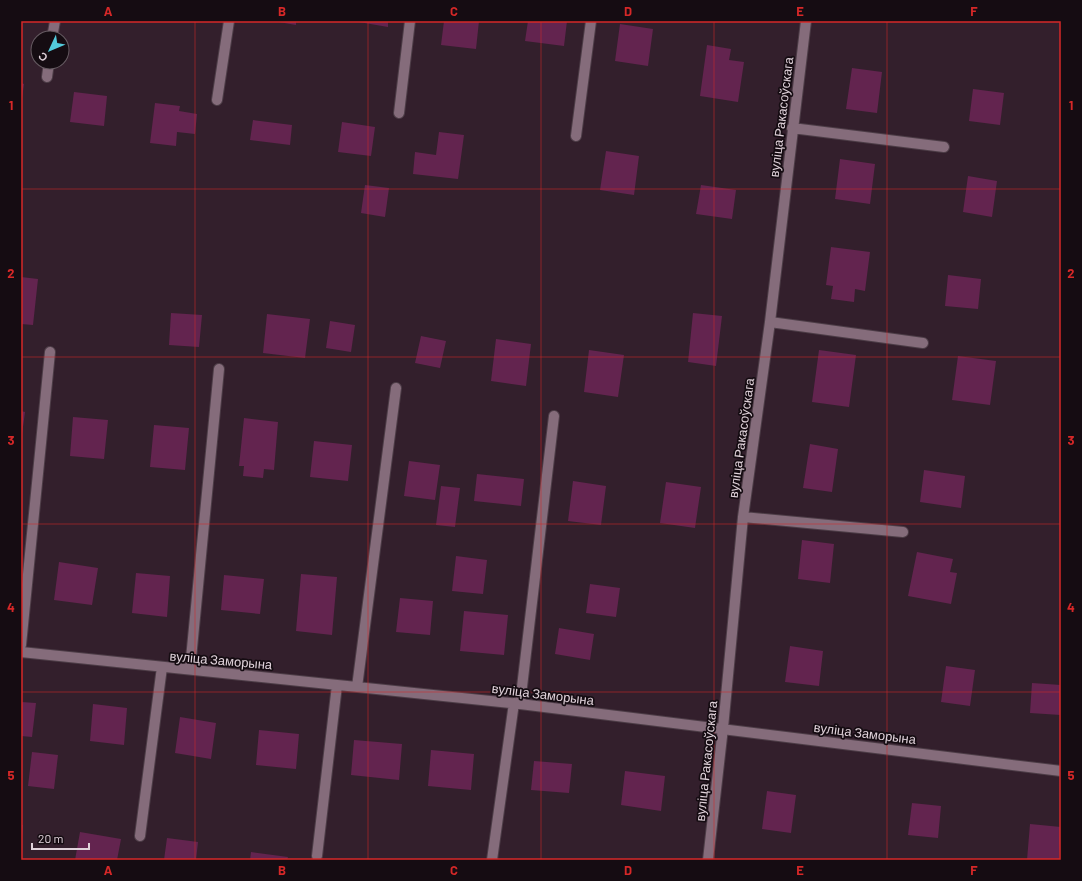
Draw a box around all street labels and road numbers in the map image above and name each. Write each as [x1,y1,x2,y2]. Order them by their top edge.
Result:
street label: вуліца Ракасоўскага [766,55,796,178]
street label: вуліца Ракасоўскага [725,376,757,499]
street label: вуліца Заморына [169,648,274,673]
street label: вуліца Заморына [491,680,596,708]
street label: вуліца Ракасоўскага [692,699,720,822]
street label: вуліца Заморына [813,719,918,747]

